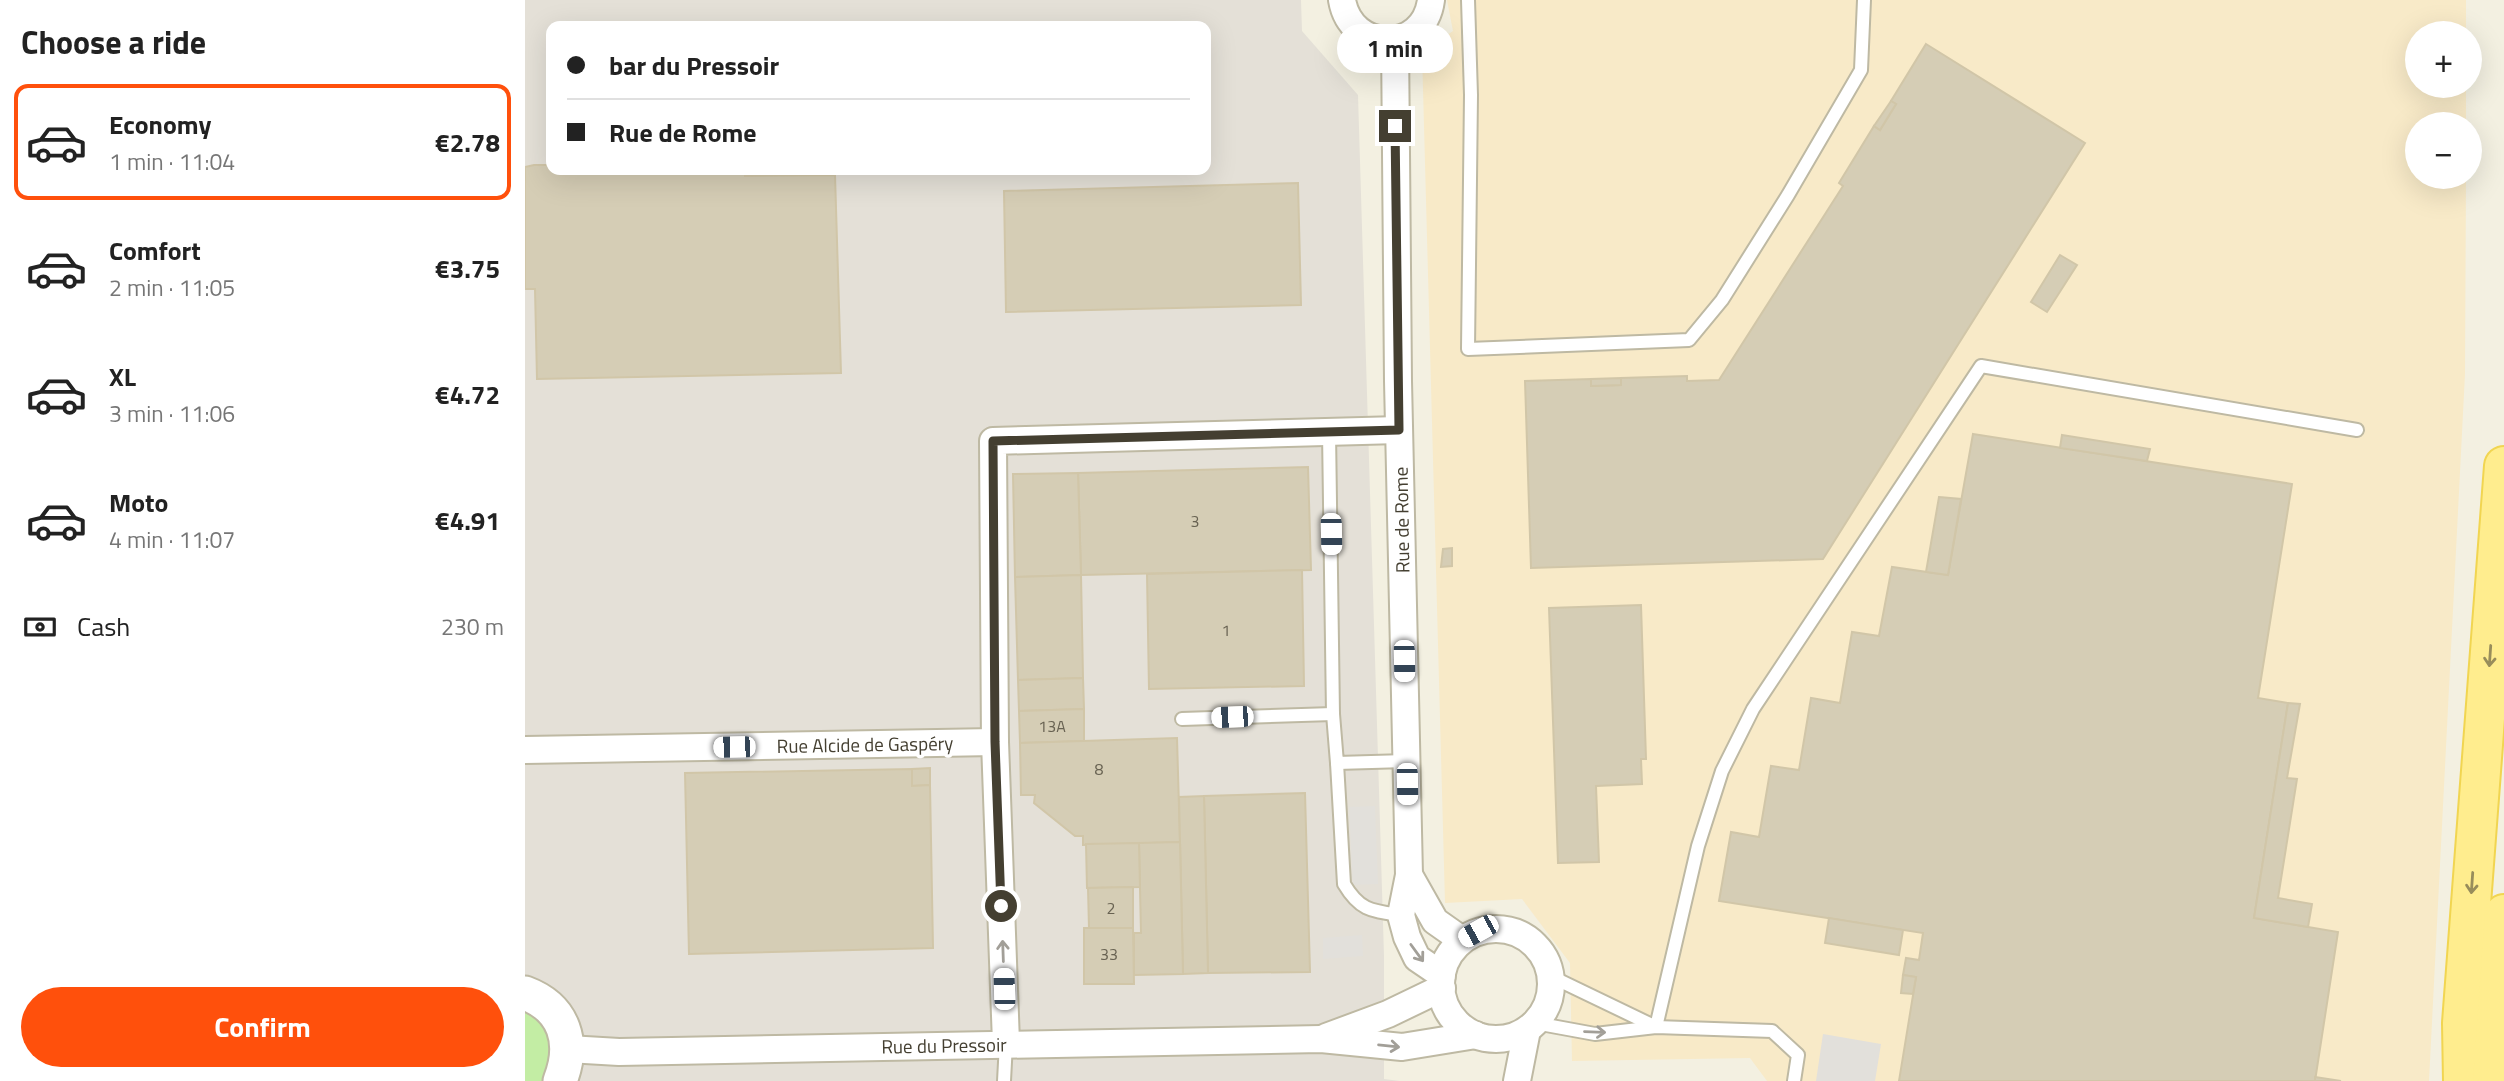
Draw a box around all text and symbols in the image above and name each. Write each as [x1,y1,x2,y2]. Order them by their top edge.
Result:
text: Choose a ride [21,18,206,66]
map controls [2405,21,2482,189]
button: + [2405,21,2482,98]
callout: 1 min [1337,24,1453,74]
text: 1 min [1367,31,1423,66]
text: bar du Pressoir [609,46,779,85]
text: Economy [109,105,211,144]
route end [1379,110,1411,142]
icon: car [25,111,88,174]
button: − [2405,112,2482,189]
text: Rue de Rome [609,113,757,152]
text: €2.78 [435,123,500,162]
text: 1 min · 11:04 [109,144,235,179]
text: Comfort [109,231,201,270]
icon: car [25,237,88,300]
text: €3.75 [435,249,500,288]
text: 2 min · 11:05 [109,270,235,305]
text: XL [109,357,136,396]
icon: car [25,363,88,426]
text: €4.72 [435,375,500,414]
text: 3 min · 11:06 [109,396,235,431]
street label: Rue de Rome [1386,467,1416,573]
text: Moto [109,483,168,522]
icon: car [25,489,88,552]
text: €4.91 [435,501,500,540]
house number: 3 [1191,509,1199,533]
car [1321,513,1342,555]
text: 4 min · 11:07 [109,522,235,557]
text: Cash [77,607,130,646]
icon: cash [21,608,59,646]
text: 230 m [441,609,504,644]
house number: 1 [1222,618,1230,642]
car [1394,640,1415,682]
one-way arrow [2483,644,2496,667]
car [1211,706,1254,728]
house number: 13A [1038,714,1066,738]
street label: Rue Alcide de Gaspéry [776,728,954,760]
car [713,736,756,758]
house number: 8 [1095,757,1104,781]
car [1397,763,1418,805]
one-way arrow [2465,871,2478,894]
route start [985,890,1017,922]
house number: 2 [1107,896,1115,920]
car [1455,912,1502,950]
one-way arrow [996,939,1009,962]
house number: 33 [1100,942,1118,966]
one-way arrow [1409,944,1424,963]
car [993,968,1016,1010]
button: Confirm [21,987,504,1067]
one-way arrow [1583,1026,1606,1039]
street label: Rue du Pressoir [881,1029,1007,1061]
one-way arrow [1377,1040,1399,1053]

